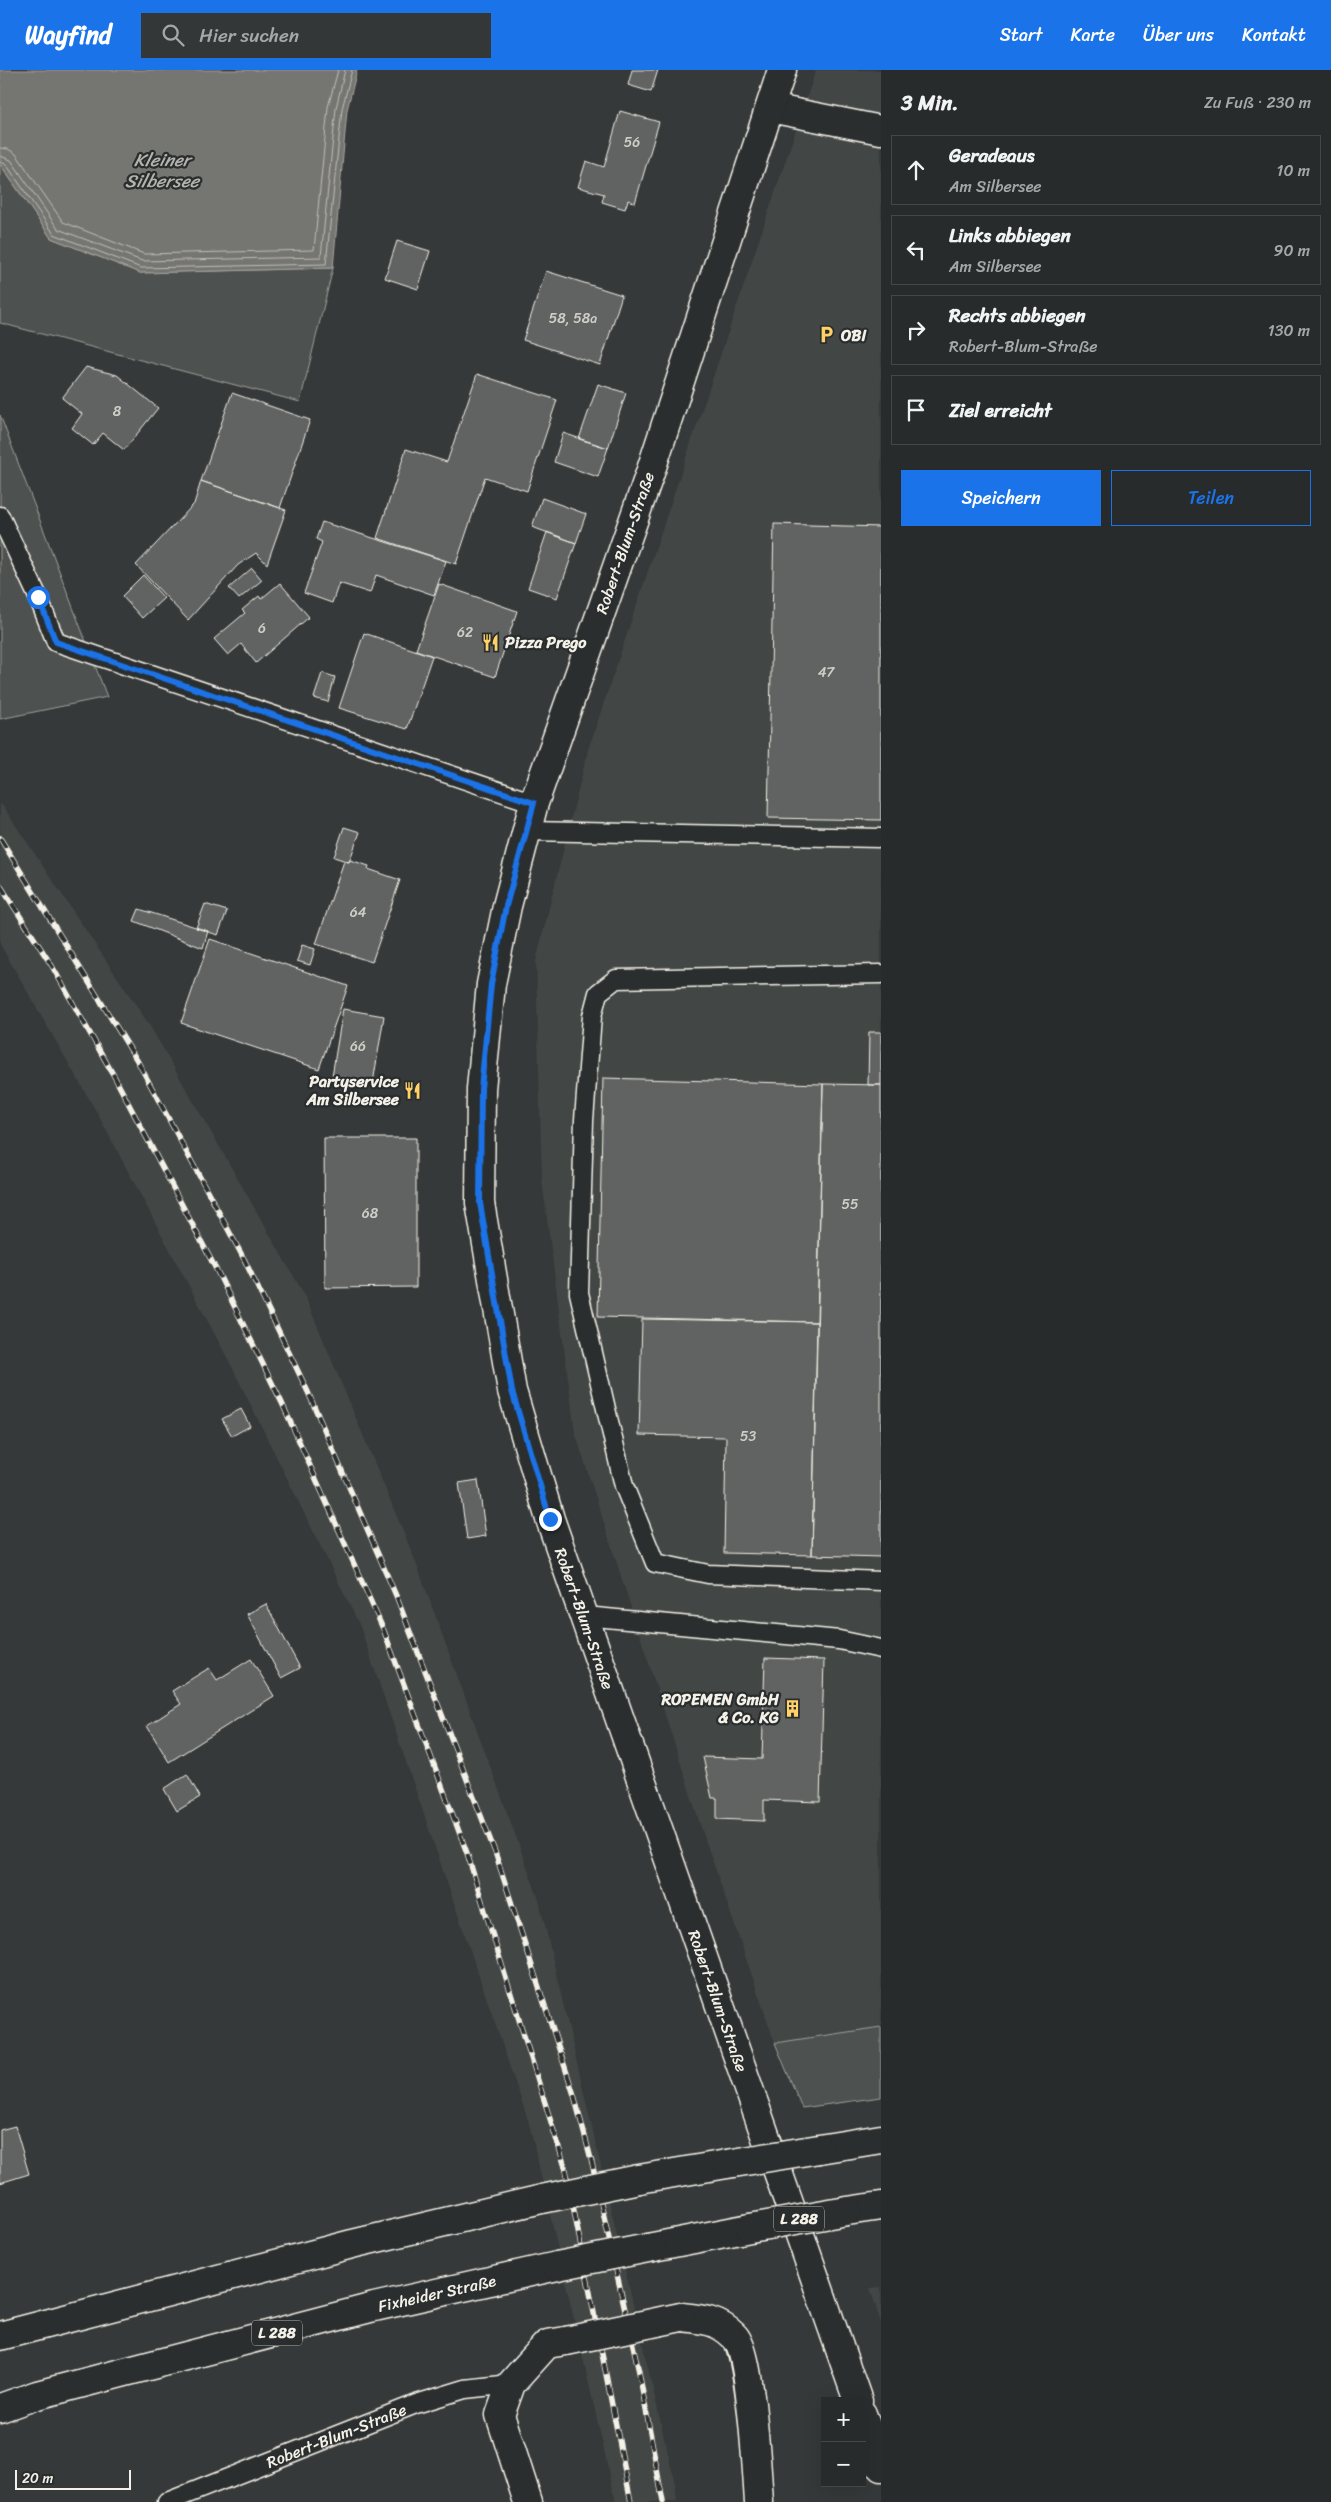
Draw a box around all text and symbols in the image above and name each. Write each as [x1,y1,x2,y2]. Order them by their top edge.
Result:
search box [141,13,491,58]
text: Wayfind [25,14,111,56]
text: Hier suchen [199,19,299,52]
text: Start [1000,19,1043,51]
text: Karte [1071,19,1115,51]
text: Über uns [1143,19,1214,51]
text: Kontakt [1242,19,1306,51]
icon: search [159,21,187,49]
text: 3 Min. [901,84,959,122]
text: Zu Fuß · 230 m [1204,88,1311,117]
house number: 56 [624,130,640,155]
text: Geradeaus [949,139,1035,172]
water label: Kleiner Silbersee [125,144,201,197]
icon: ahead [902,156,930,184]
text: 10 m [1277,156,1310,185]
text: Am Silbersee [949,172,1042,201]
text: Links abbiegen [949,219,1071,252]
icon: left [902,236,930,264]
text: 90 m [1274,236,1310,265]
text: Am Silbersee [949,252,1042,281]
text: Rechts abbiegen [949,299,1086,332]
house number: 58, 58a [549,306,597,331]
icon: right [902,316,930,344]
text: 130 m [1268,316,1310,345]
place label: OBI [840,321,867,350]
parking icon: OBI [817,325,837,345]
text: Robert-Blum-Straße [949,332,1098,361]
text: Ziel erreicht [949,394,1052,427]
icon: arrive [902,396,930,424]
house number: 8 [113,399,122,424]
street label: Robert-Blum-Straße [587,468,663,618]
button: Speichern [901,470,1101,526]
button: Teilen [1111,470,1311,526]
route start [27,586,50,609]
house number: 6 [258,616,266,641]
house number: 62 [457,620,473,645]
place label: Pizza Prego [505,628,587,657]
restaurant icon: Pizza Prego [481,632,501,652]
house number: 47 [818,660,835,685]
house number: 64 [350,900,367,925]
house number: 66 [350,1034,366,1059]
place label: Partyservice Am Silbersee [305,1067,400,1114]
restaurant icon: Partyservice Am Silbersee [403,1080,423,1100]
house number: 55 [841,1192,859,1217]
house number: 68 [362,1201,379,1226]
house number: 53 [740,1424,756,1449]
route end [539,1508,562,1531]
street label: Robert-Blum-Straße [547,1543,623,1693]
place label: ROPEMEN GmbH & Co. KG [660,1685,780,1732]
building icon: ROPEMEN GmbH & Co. KG [783,1698,803,1718]
street label: Robert-Blum-Straße [680,1926,756,2076]
road number: L 288 [774,2206,824,2232]
street label: Fixheider Straße [375,2266,499,2320]
road number: L 288 [252,2320,302,2346]
street label: Robert-Blum-Straße [262,2395,411,2476]
map controls [821,2397,866,2487]
button: + [821,2397,866,2442]
button: − [821,2442,866,2487]
text: 20 m [22,2466,53,2491]
scale bar [15,2467,131,2490]

